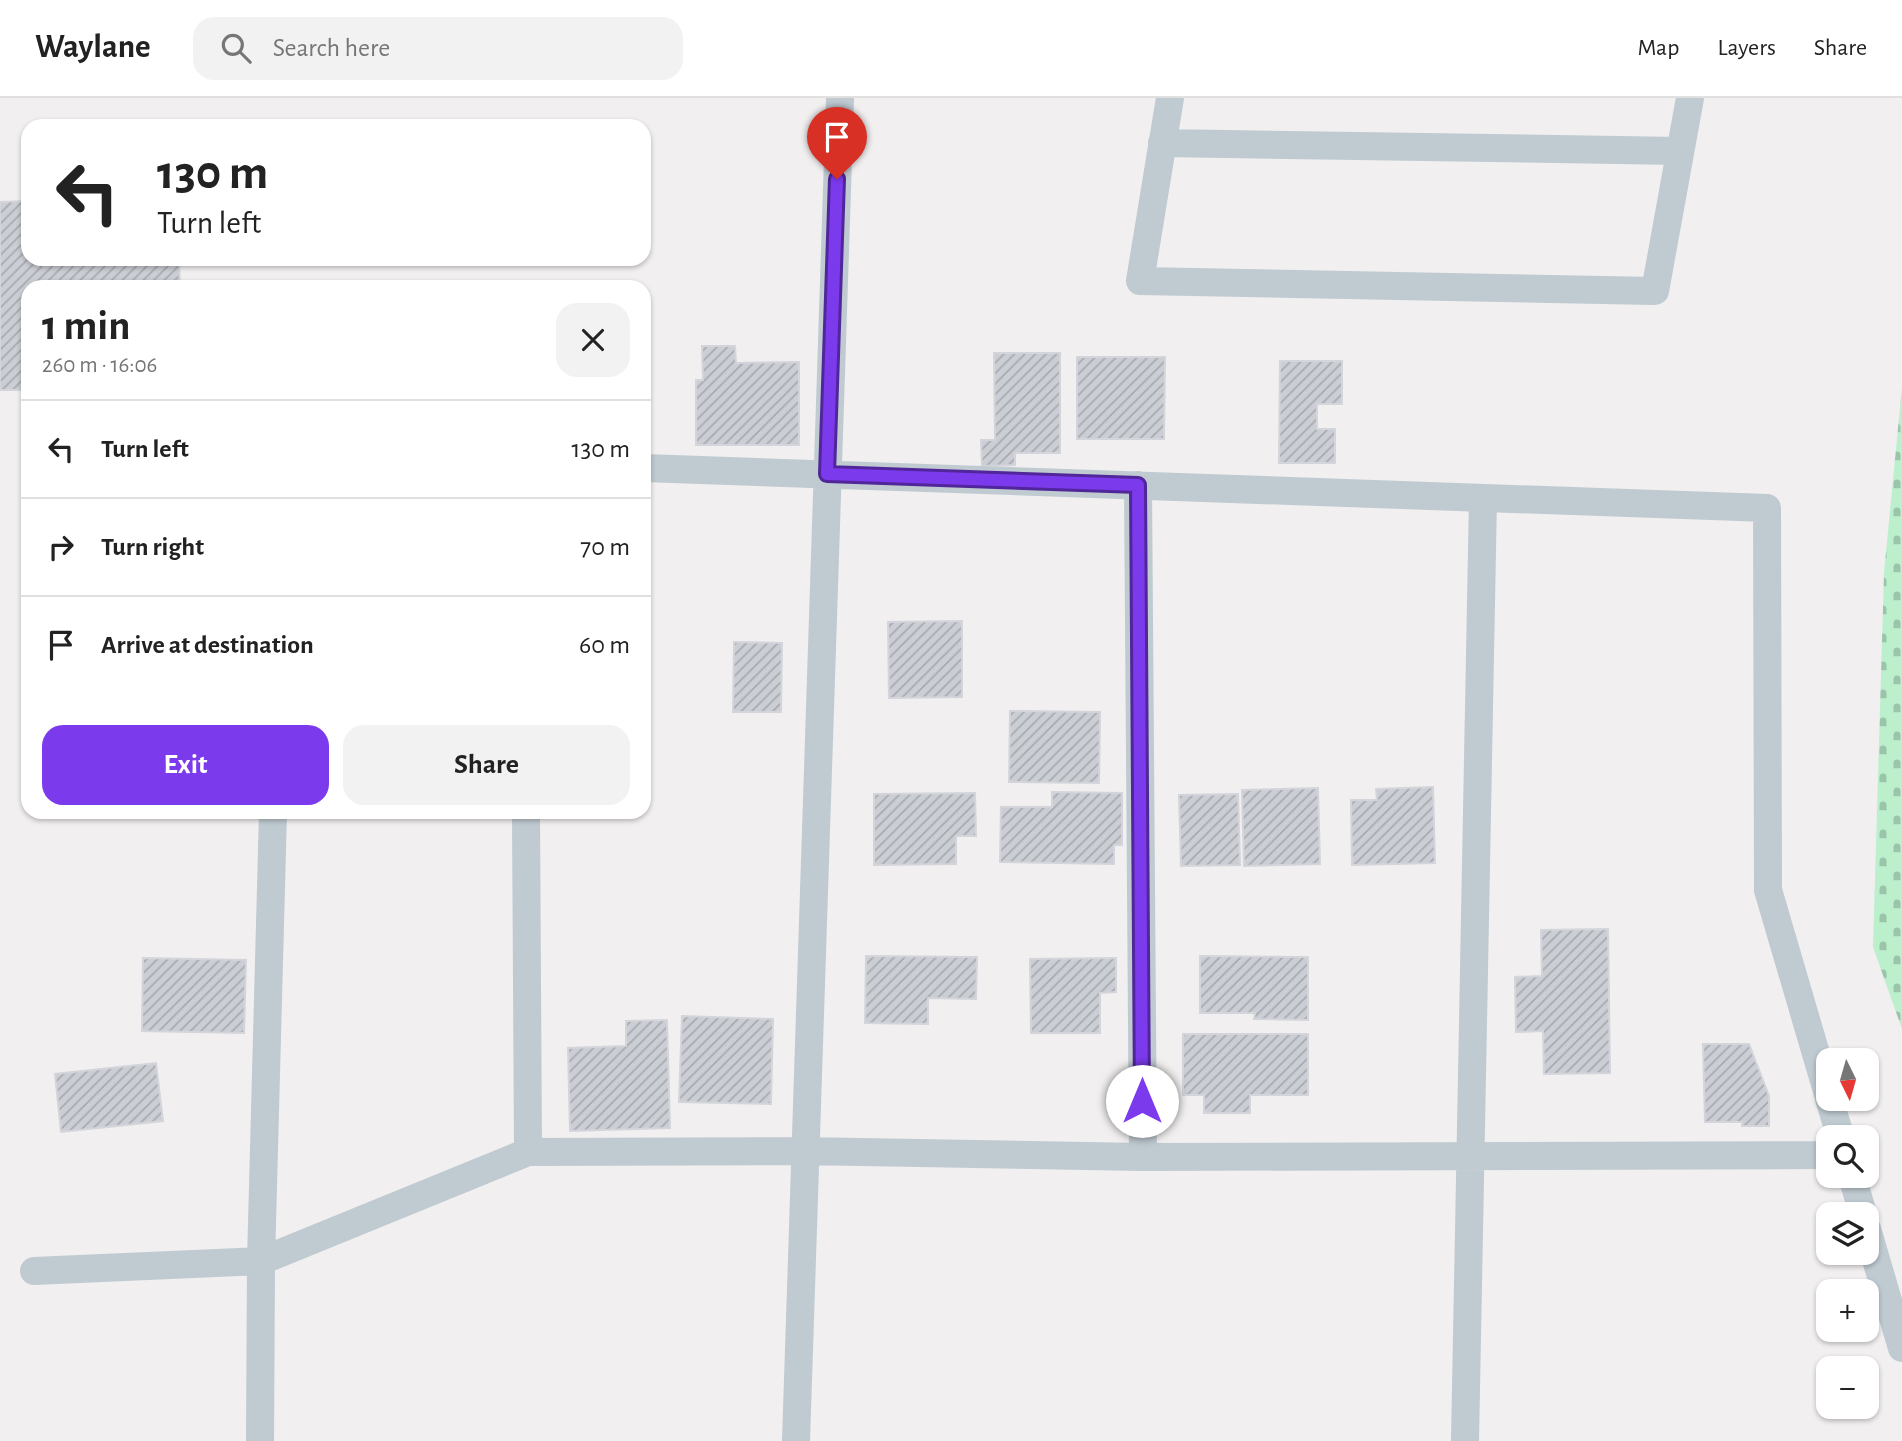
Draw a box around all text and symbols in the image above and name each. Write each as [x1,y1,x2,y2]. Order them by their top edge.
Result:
search box [193,17,683,80]
icon: search [217,29,255,67]
text: Waylane [35,31,151,64]
text: Search here [273,35,390,61]
text: Map [1637,36,1679,60]
text: Layers [1717,36,1776,60]
text: Share [1814,36,1867,60]
pin [807,107,867,179]
icon: arrive [818,118,856,156]
icon: left [42,147,133,238]
text: 130 m [157,149,268,198]
text: Turn left [157,207,261,239]
button: close [556,303,630,377]
text: 1 min [42,305,131,347]
text: 260 m · 16:06 [42,354,157,377]
icon: left [42,430,80,468]
text: Turn left [101,436,189,462]
text: 130 m [572,436,630,462]
icon: right [42,528,80,566]
text: Turn right [101,534,204,560]
text: 70 m [580,534,630,560]
icon: arrive [42,626,80,664]
text: Arrive at destination [101,632,314,658]
text: 60 m [579,632,630,658]
button: Exit [42,725,329,805]
button: Share [343,725,630,805]
north arrow [1816,1048,1880,1111]
map controls [1816,1048,1879,1419]
position arrow [1105,1064,1179,1138]
button: search [1816,1125,1879,1188]
button: layers [1816,1202,1879,1265]
button: + [1816,1279,1879,1342]
button: − [1816,1356,1879,1419]

